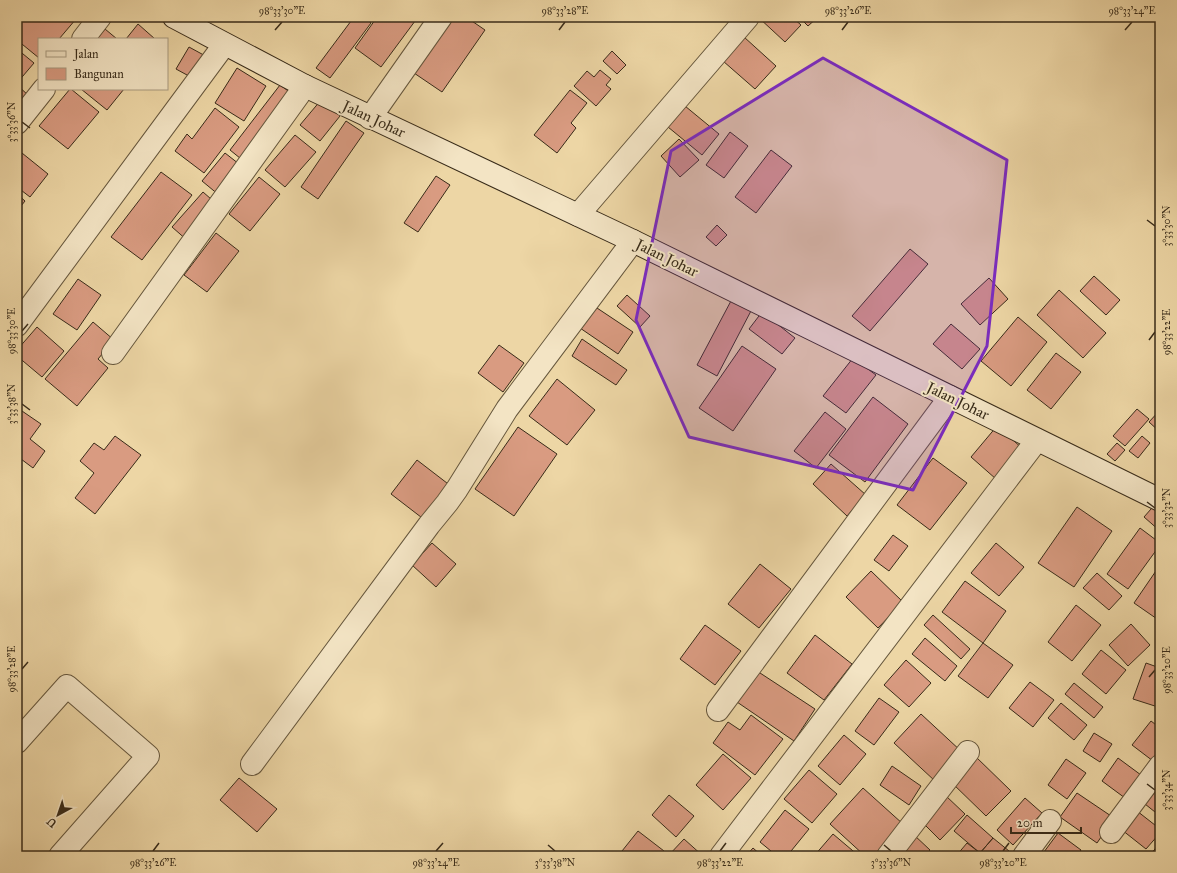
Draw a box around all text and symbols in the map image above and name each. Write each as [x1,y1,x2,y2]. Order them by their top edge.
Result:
text: 98°33'30"E [259,5,305,17]
text: 98°33'28"E [542,5,588,17]
text: 98°33'26"E [825,5,871,17]
text: 98°33'24"E [1108,5,1156,17]
legend [38,38,168,90]
text: Jalan [72,47,99,62]
text: Bangunan [74,67,124,82]
street label: Jalan Johar [337,96,409,142]
text: 3°33'36"N [6,101,18,142]
text: 3°33'30"N [1161,205,1173,247]
street label: Jalan Johar [631,234,702,282]
text: 98°33'30"E [6,308,18,354]
text: 98°33'22"E [1161,309,1173,355]
street label: Jalan Johar [922,377,993,425]
text: 3°33'38"N [6,383,18,424]
text: 3°33'32"N [1161,487,1173,528]
text: 98°33'28"E [6,646,18,692]
text: 98°33'20"E [1161,646,1173,694]
text: 3°33'34"N [1161,769,1173,810]
north arrow [38,795,78,835]
scale bar [1011,809,1081,835]
text: U [44,814,59,830]
text: 20 m [1017,816,1043,830]
text: 98°33'26"E [130,857,176,869]
text: 98°33'24"E [412,857,460,869]
text: 3°33'38"N [535,857,576,869]
text: 98°33'22"E [697,857,743,869]
text: 3°33'36"N [871,857,912,869]
text: 98°33'20"E [979,857,1027,869]

